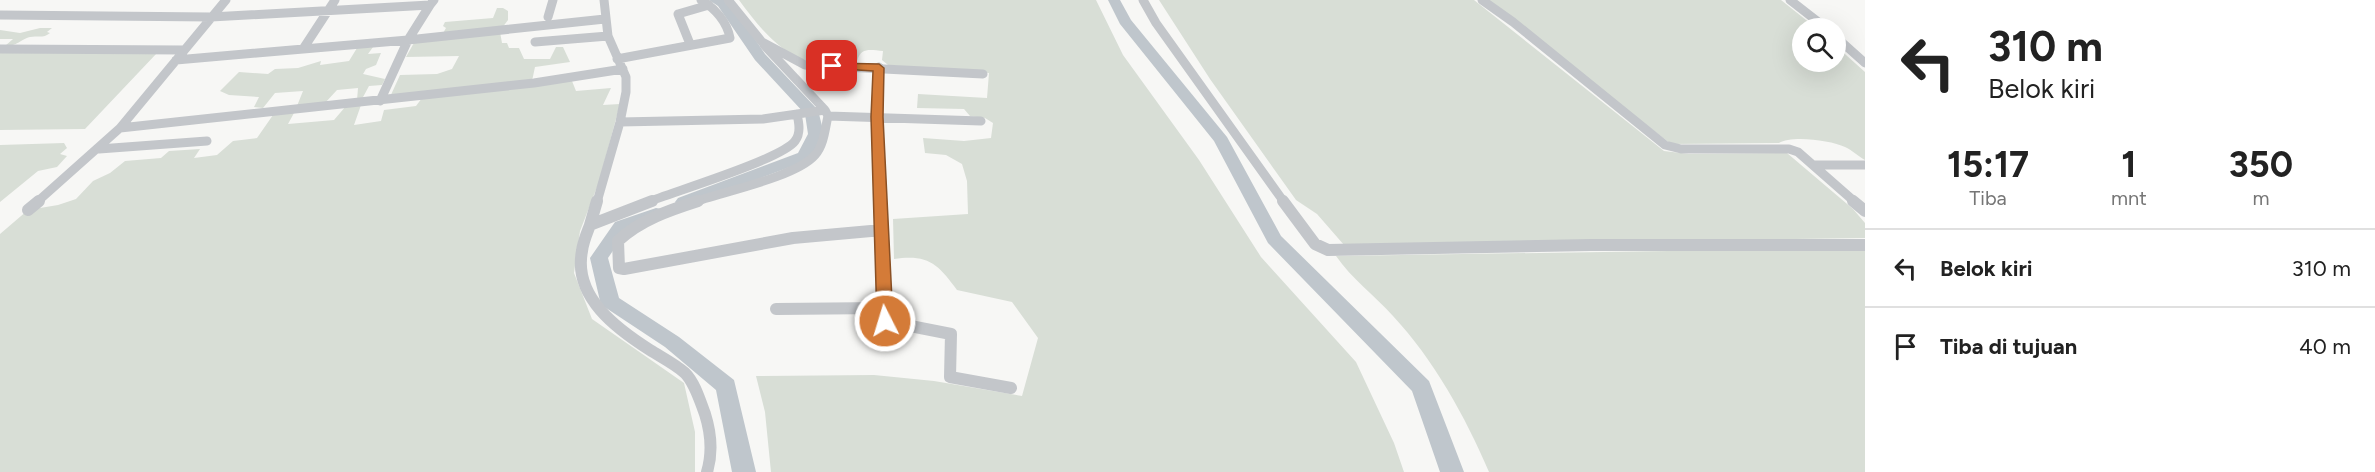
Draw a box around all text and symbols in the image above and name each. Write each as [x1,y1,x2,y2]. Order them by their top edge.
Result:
map controls [1792,18,1846,72]
button: search [1792,18,1846,72]
text: 310 m [1988,21,2103,72]
icon: left [1889,24,1967,102]
pin [806,40,857,91]
icon: arrive [815,49,848,82]
text: Belok kiri [1988,72,2095,105]
text: 15:17 [1947,143,2029,186]
text: 1 [2121,143,2137,186]
text: 350 [2229,143,2293,186]
text: Tiba [1969,186,2007,210]
text: mnt [2111,186,2147,210]
text: m [2252,186,2269,210]
icon: left [1889,252,1922,285]
text: Belok kiri [1940,255,2033,282]
text: 310 m [2292,255,2351,282]
position arrow [853,289,917,353]
icon: arrive [1889,330,1922,363]
text: Tiba di tujuan [1940,333,2077,360]
text: 40 m [2299,333,2351,360]

